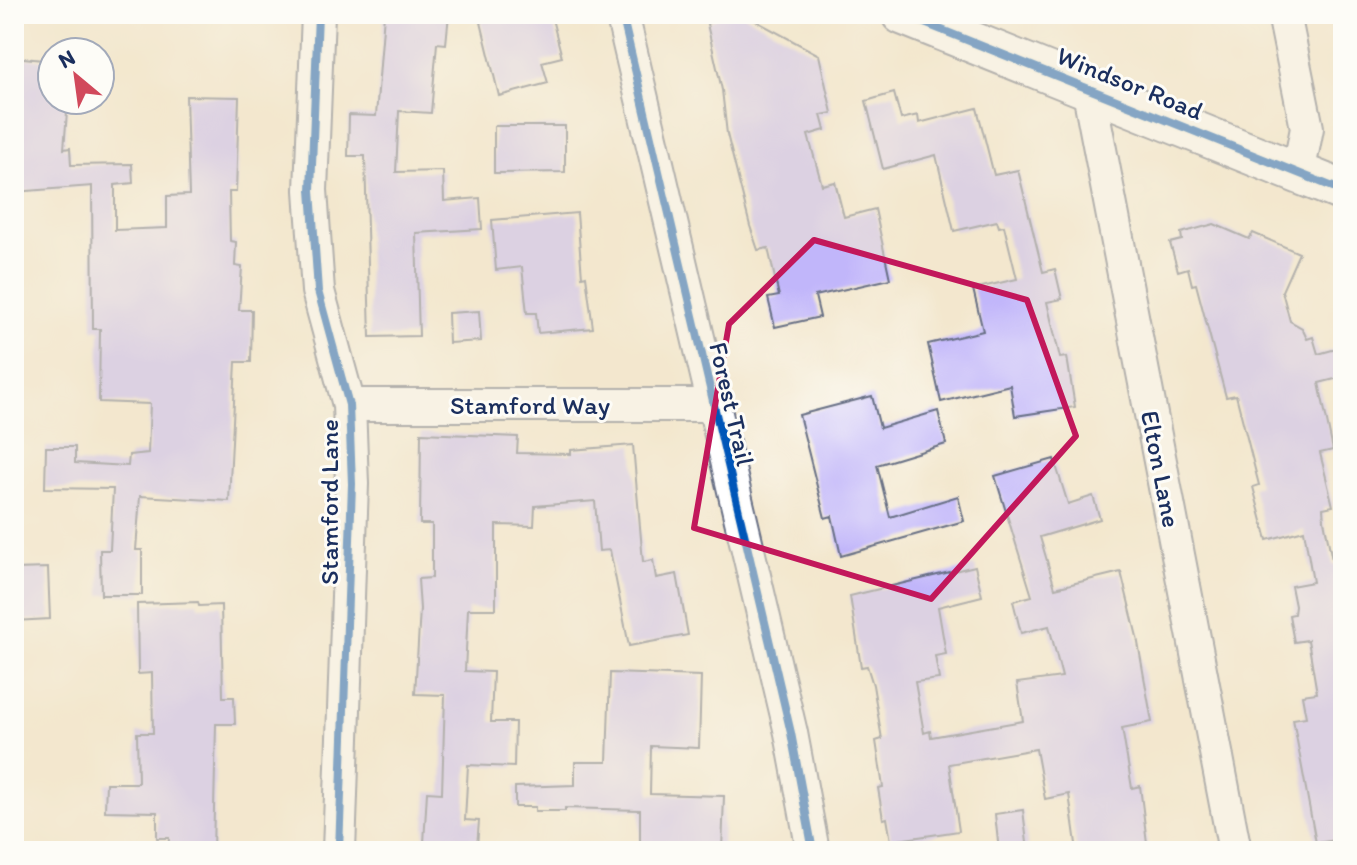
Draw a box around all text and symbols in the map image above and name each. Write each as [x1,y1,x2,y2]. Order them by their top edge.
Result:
north arrow [36,36,116,116]
street label: Windsor Road [1052,39,1208,127]
text: N [54,44,80,74]
street label: Forest Trail [702,339,762,469]
street label: Stamford Way [450,389,610,421]
street label: Elton Lane [1134,408,1188,530]
street label: Stamford Lane [313,419,345,585]

